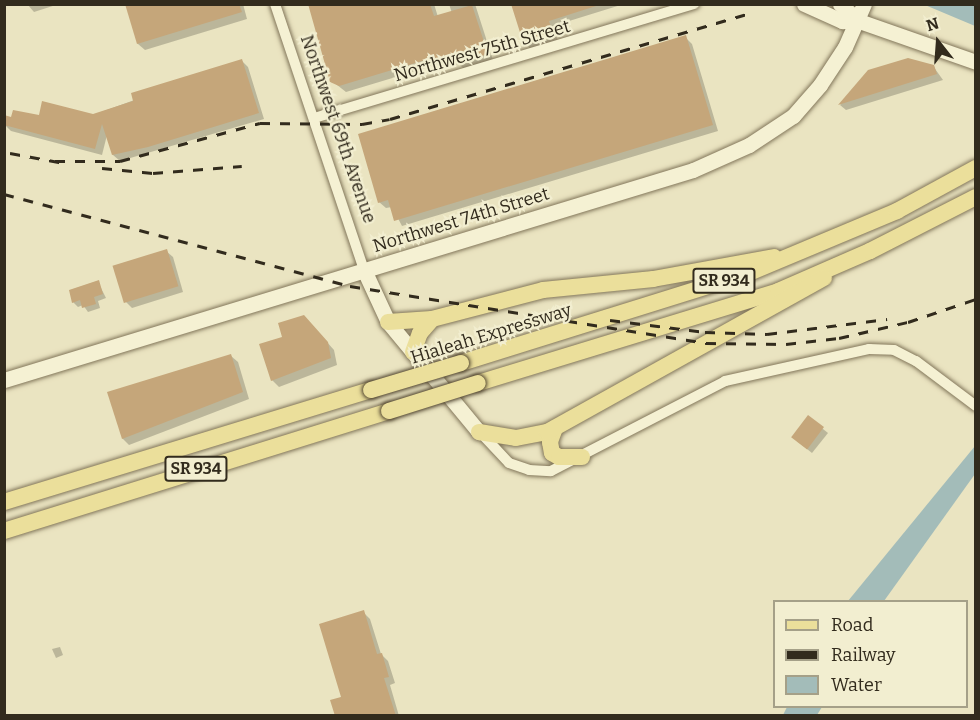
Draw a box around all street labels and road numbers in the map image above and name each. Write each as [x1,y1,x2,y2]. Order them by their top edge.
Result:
street label: Northwest 75th Street [391,15,573,87]
street label: Northwest 69th Avenue [296,32,380,226]
street label: Northwest 74th Street [370,183,552,257]
road number: SR 934 [691,268,757,294]
street label: Hialeah Expressway [408,299,574,369]
road number: SR 934 [163,456,229,482]

